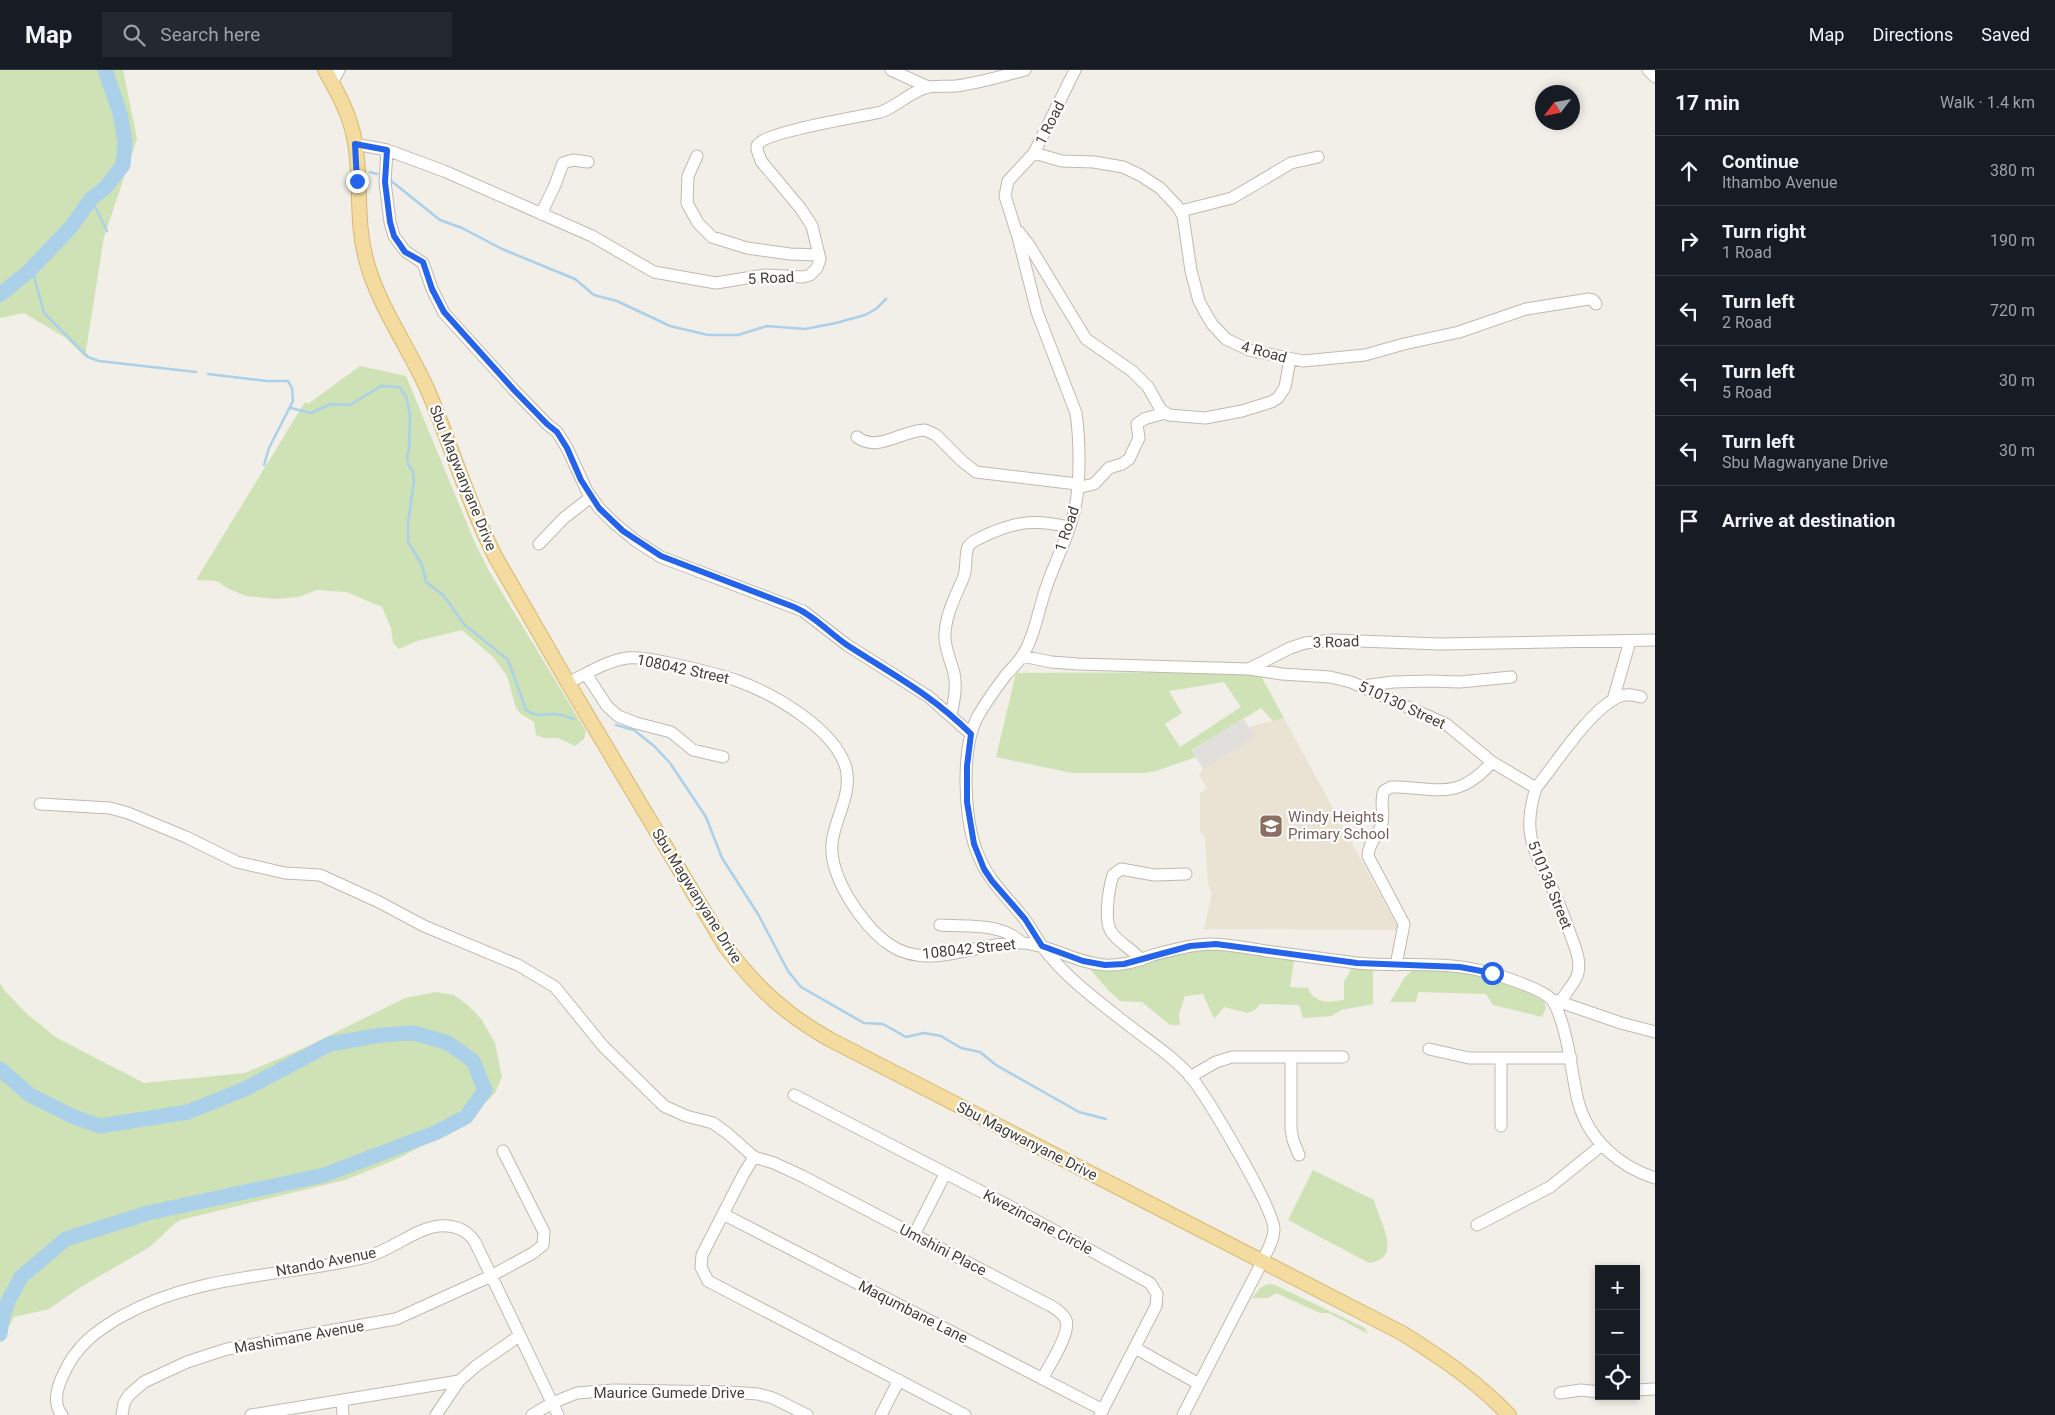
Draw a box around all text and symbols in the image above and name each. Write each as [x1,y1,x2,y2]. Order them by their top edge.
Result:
search box [102,12,452,57]
text: Map [25,21,72,49]
icon: search [120,21,148,49]
text: Search here [160,23,260,46]
text: Map [1809,24,1844,45]
text: Directions [1872,24,1953,45]
text: Saved [1981,24,2030,45]
north arrow [1535,85,1580,130]
text: 17 min [1675,91,1740,115]
text: Walk · 1.4 km [1940,93,2035,112]
street label: 1 Road [1031,98,1069,148]
text: Continue [1722,150,1799,173]
icon: ahead [1675,157,1703,185]
text: 380 m [1990,161,2035,180]
route end [346,170,369,193]
text: Ithambo Avenue [1722,173,1838,192]
text: Turn right [1722,220,1806,243]
icon: right [1675,227,1703,255]
text: 190 m [1990,231,2035,250]
text: 1 Road [1722,243,1772,262]
street label: 5 Road [747,268,795,288]
text: Turn left [1722,290,1795,313]
icon: left [1675,297,1703,325]
text: 720 m [1990,301,2035,320]
text: 2 Road [1722,313,1772,332]
street label: 4 Road [1239,337,1289,367]
text: Turn left [1722,360,1795,383]
icon: left [1675,367,1703,395]
text: 30 m [1999,371,2035,390]
text: 5 Road [1722,383,1772,402]
street label: Sbu Magwanyane Drive [426,403,500,554]
text: Turn left [1722,430,1795,453]
icon: left [1675,437,1703,465]
text: 30 m [1999,441,2035,460]
text: Sbu Magwanyane Drive [1722,453,1888,472]
street label: 1 Road [1051,504,1083,554]
icon: arrive [1675,507,1703,535]
text: Arrive at destination [1722,509,1895,532]
street label: 3 Road [1312,632,1360,652]
street label: 108042 Street [635,650,731,688]
street label: 510130 Street [1356,677,1448,733]
place label: Windy Heights Primary School [1288,808,1389,843]
school or university icon: Windy Heights Primary School [1258,813,1284,839]
street label: Sbu Magwanyane Drive [648,825,746,967]
street label: 510138 Street [1524,838,1576,932]
street label: 108042 Street [921,935,1017,963]
route start [1481,962,1504,985]
street label: Sbu Magwanyane Drive [954,1098,1100,1184]
street label: Kwezincane Circle [980,1186,1096,1258]
street label: Umshini Place [896,1220,990,1280]
street label: Ntando Avenue [274,1243,378,1281]
map controls [1595,1265,1640,1400]
button: + [1595,1265,1640,1310]
street label: Maqumbane Lane [855,1277,971,1347]
button: − [1595,1310,1640,1355]
street label: Mashimane Avenue [233,1317,365,1357]
button: locate [1595,1355,1640,1400]
street label: Maurice Gumede Drive [593,1384,745,1402]

